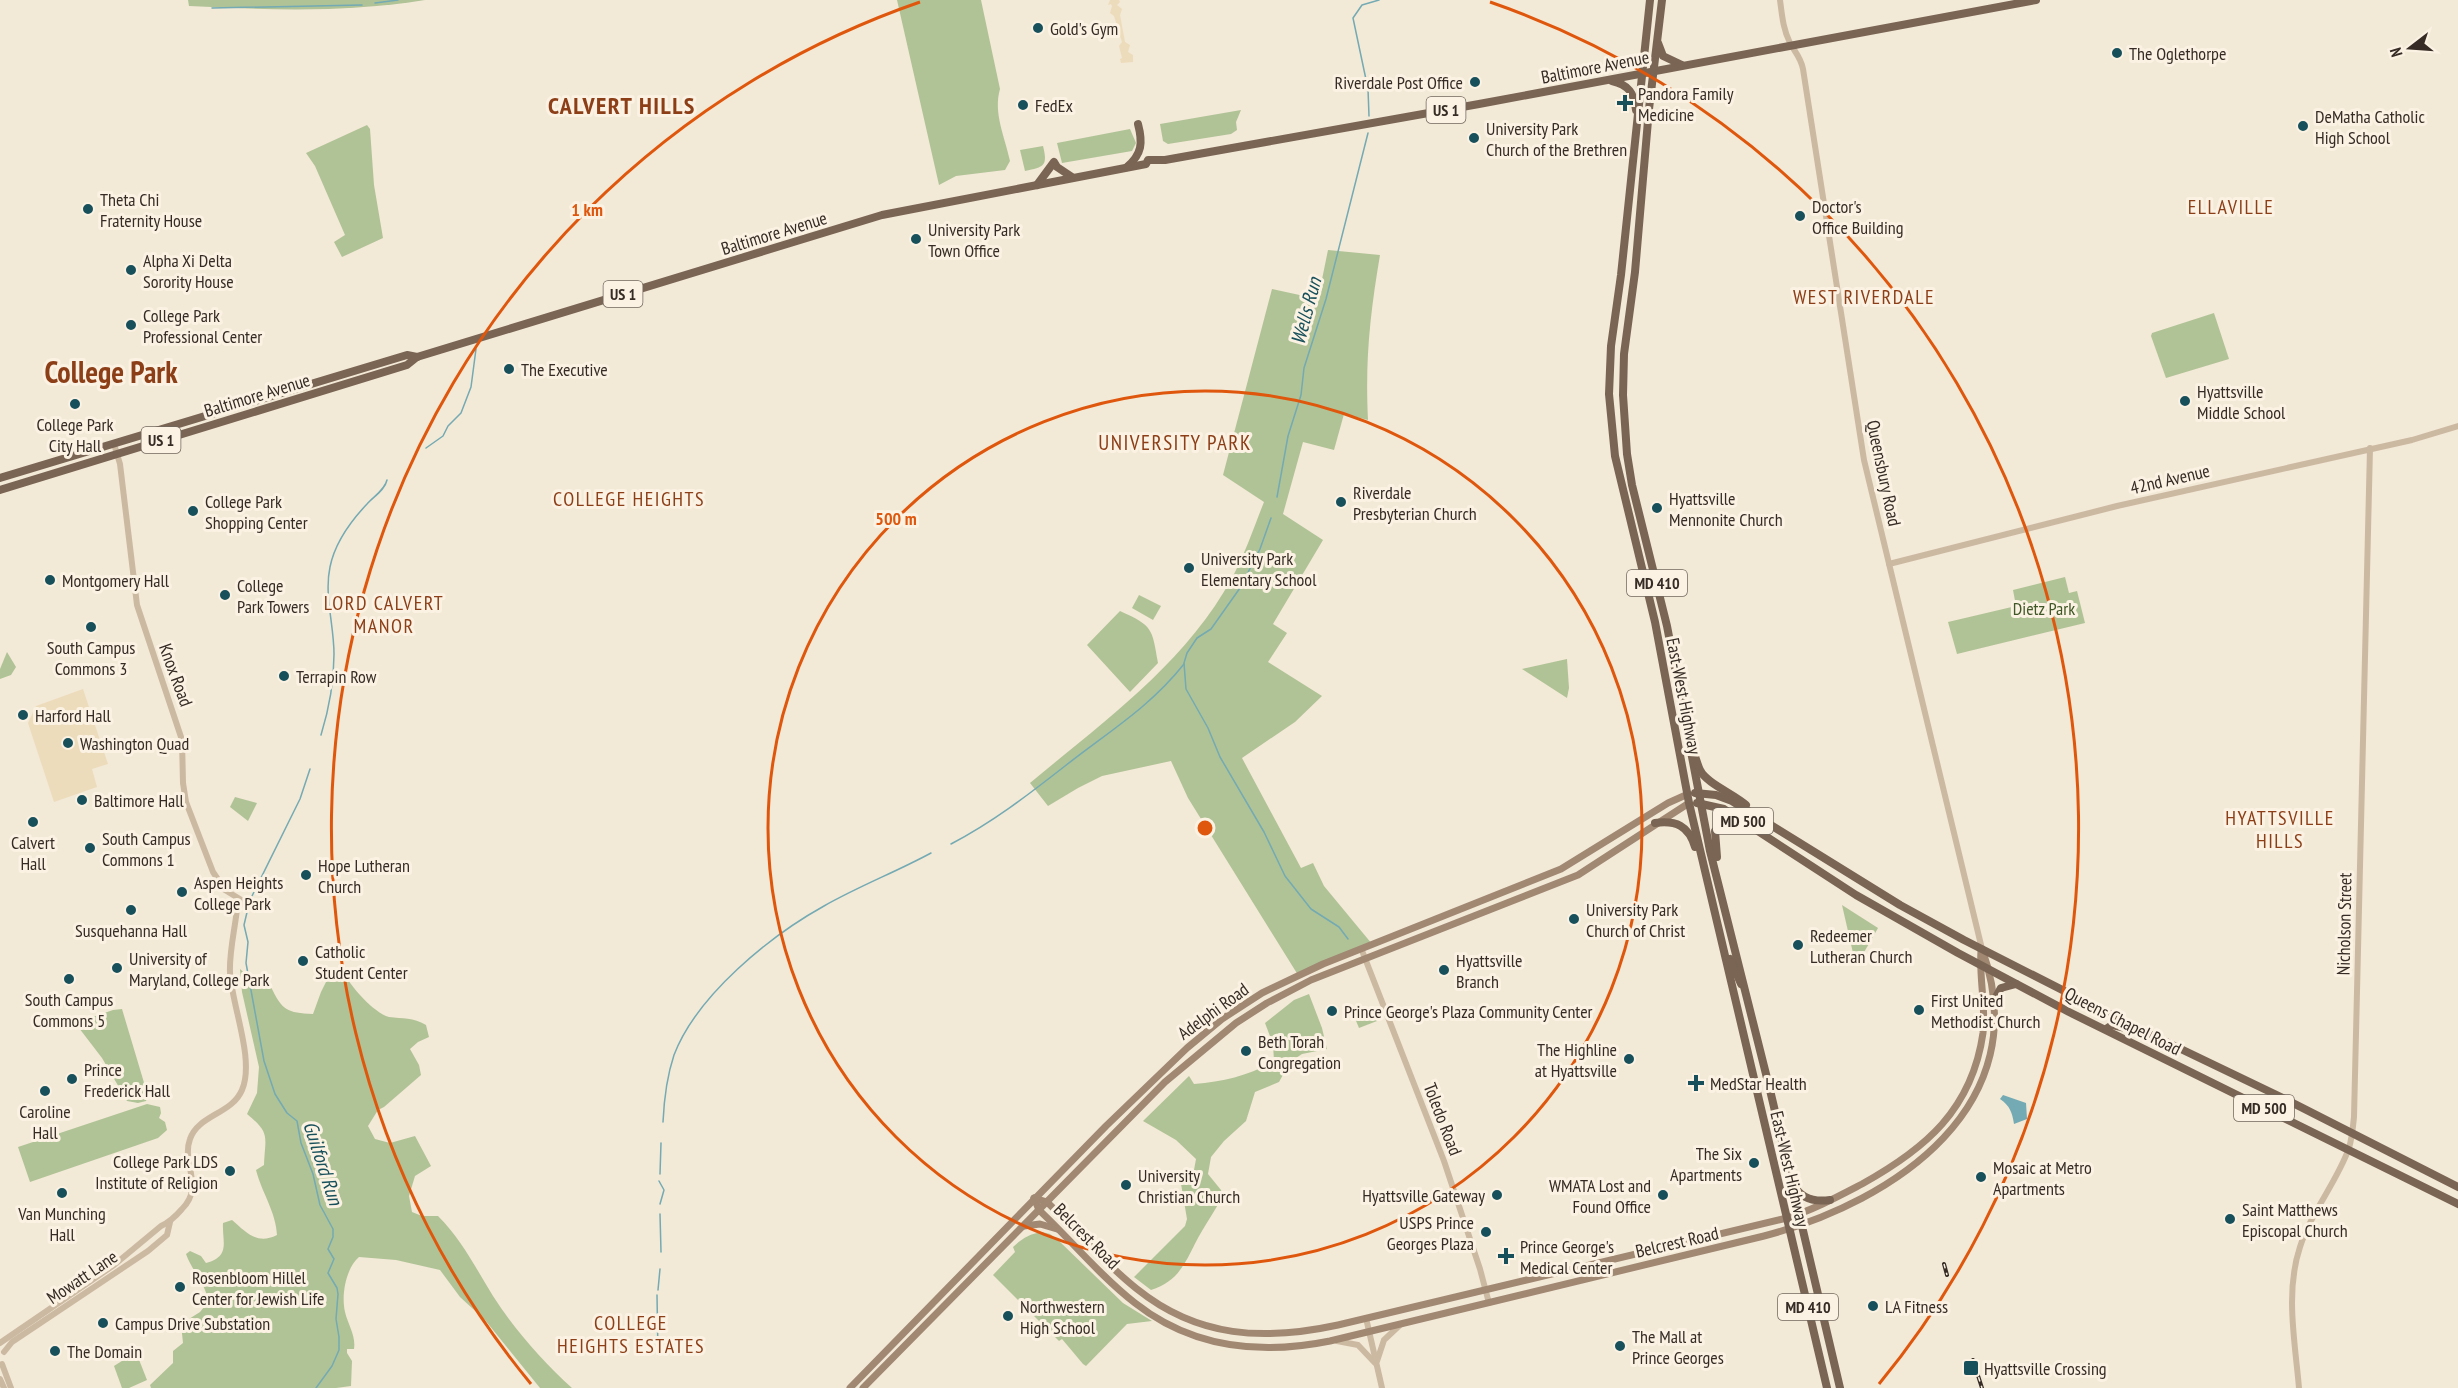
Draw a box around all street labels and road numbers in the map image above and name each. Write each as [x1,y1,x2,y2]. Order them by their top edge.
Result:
street label: Baltimore Avenue [1539,45,1651,89]
road number: US 1 [1426,97,1466,123]
street label: Baltimore Avenue [718,206,830,260]
road number: US 1 [604,281,642,307]
street label: Baltimore Avenue [201,368,313,422]
street label: Queensbury Road [1862,418,1906,528]
road number: US 1 [142,427,180,453]
street label: 42nd Avenue [2128,459,2212,499]
road number: MD 410 [1627,570,1687,596]
street label: East-West Highway [1661,636,1707,756]
street label: Knox Road [154,640,198,710]
road number: MD 500 [1713,808,1773,834]
street label: Nicholson Street [2332,872,2356,976]
street label: Adelphi Road [1173,978,1253,1044]
street label: Queens Chapel Road [2061,982,2185,1060]
street label: Toledo Road [1419,1080,1467,1158]
road number: MD 500 [2234,1095,2294,1121]
street label: East-West Highway [1765,1109,1815,1229]
street label: Belcrest Road [1049,1198,1125,1274]
street label: Belcrest Road [1633,1221,1721,1263]
street label: Mowatt Lane [42,1245,122,1309]
road number: MD 410 [1778,1294,1838,1320]

